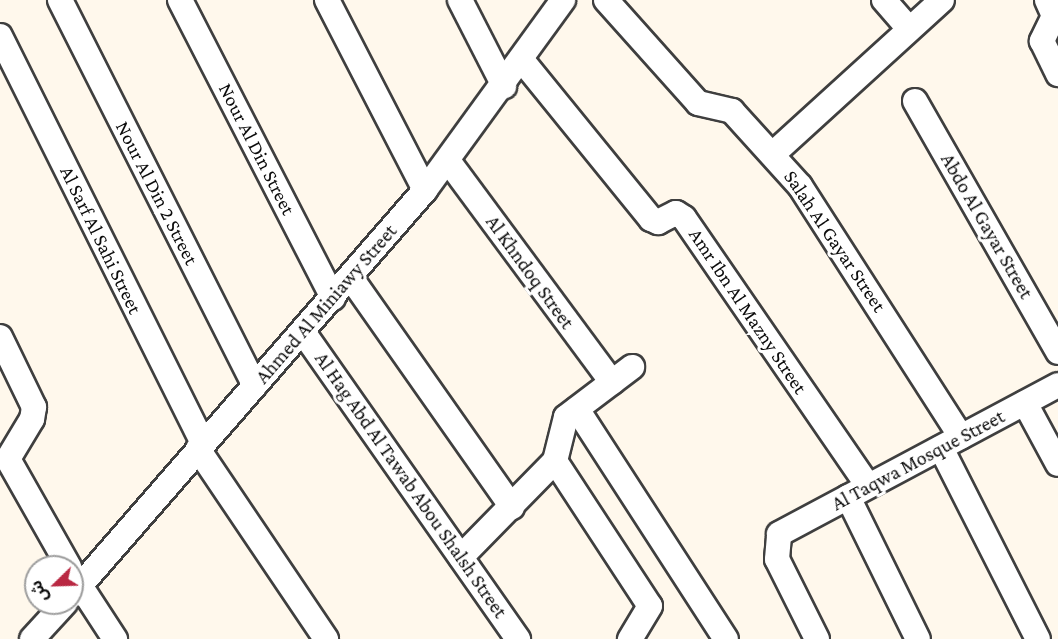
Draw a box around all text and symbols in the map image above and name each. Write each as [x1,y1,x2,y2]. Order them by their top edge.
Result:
street label: Nour Al Din Street [213,79,301,219]
street label: Nour Al Din 2 Street [110,117,204,269]
street label: Abdo Al Gayar Street [936,149,1038,303]
street label: Al Sarf Al Sahi Street [55,162,147,318]
street label: Salah Al Gayar Street [779,166,891,316]
street label: Al Khndoq Street [481,210,579,334]
street label: Ahmed Al Miniawy Street [250,219,402,389]
street label: Amr Ibn Al Mazny Street [684,224,812,398]
street label: Al Hag Abd Al Tawab Abou Shalsh Street [310,347,512,623]
street label: Al Taqwa Mosque Street [827,404,1009,516]
north arrow [24,555,84,615]
text: ش [27,578,51,605]

